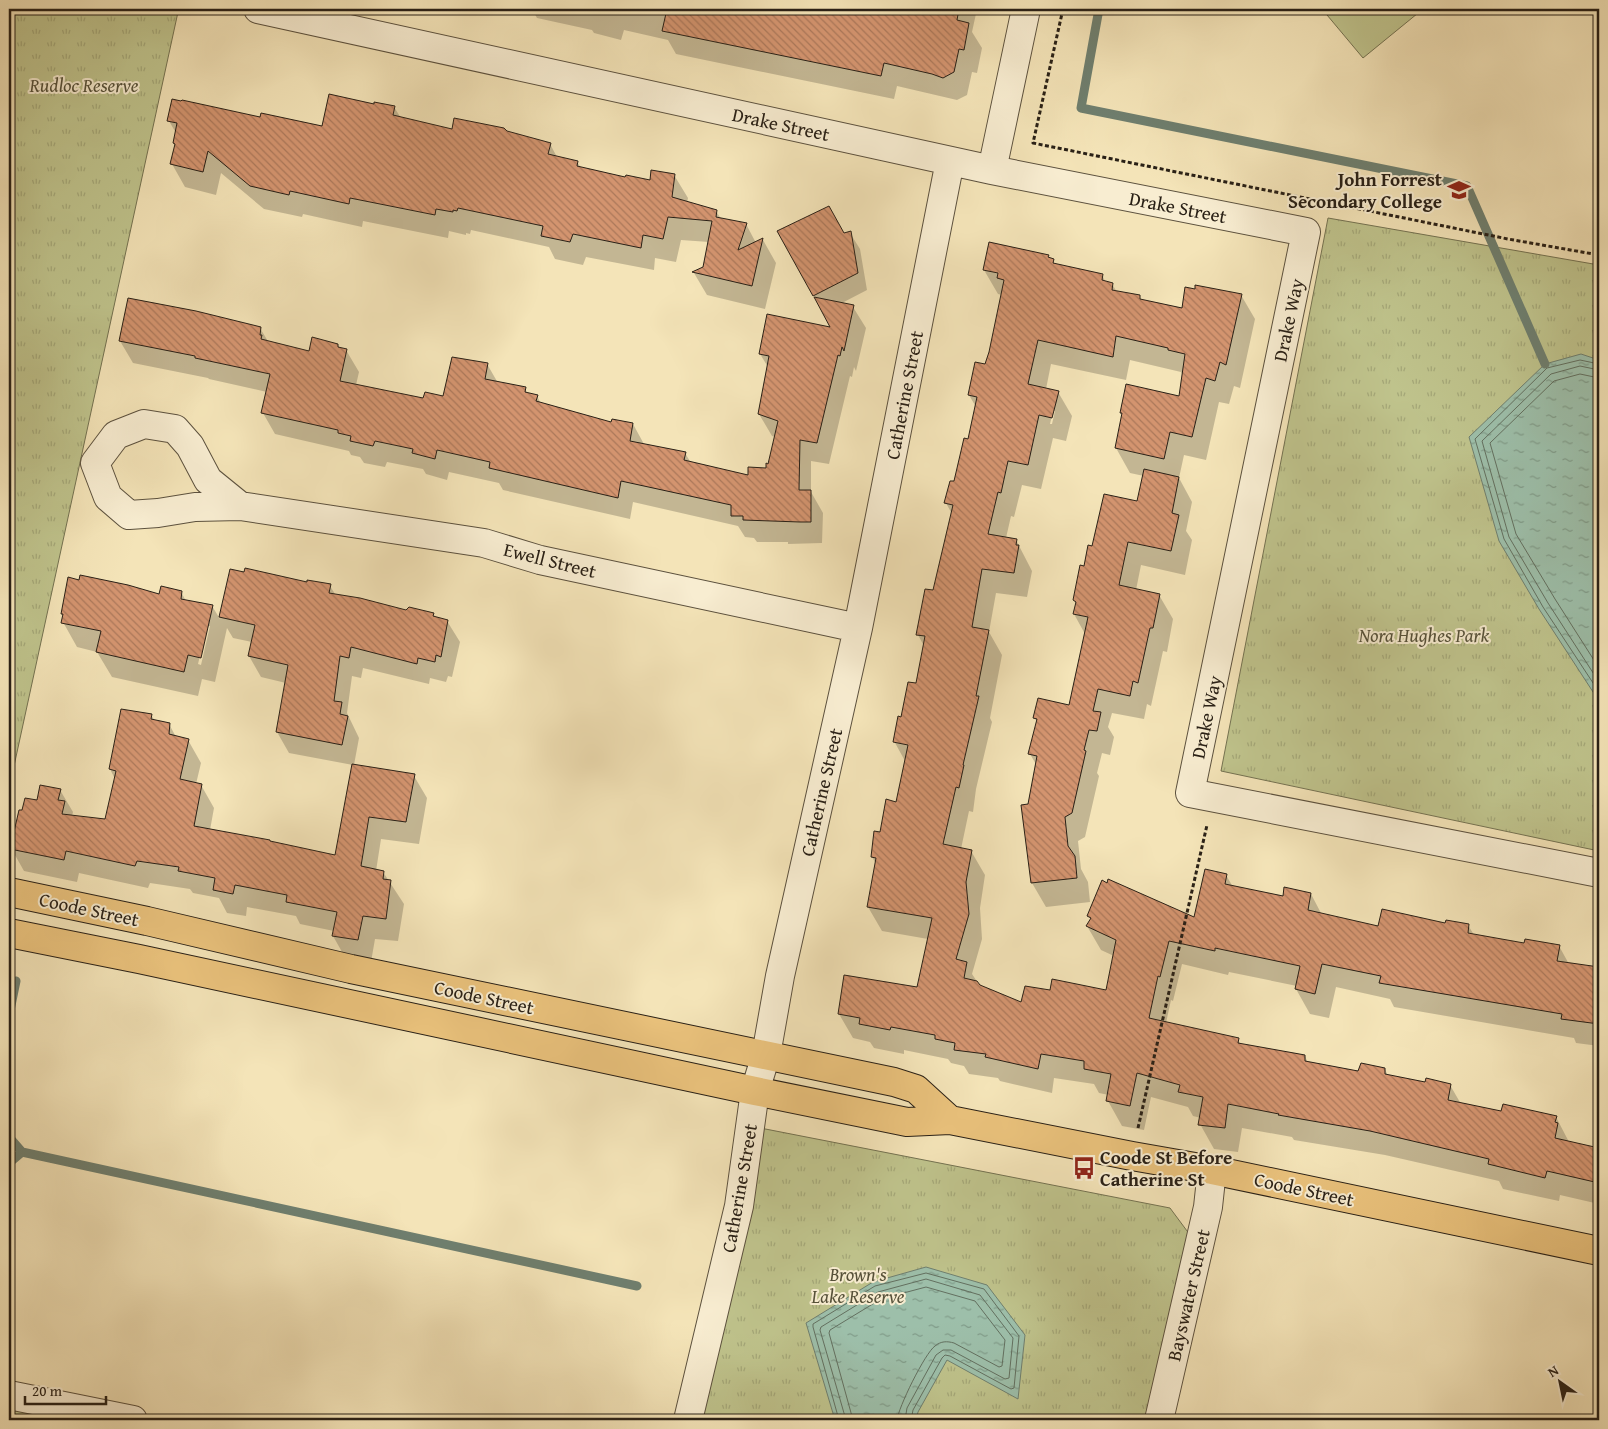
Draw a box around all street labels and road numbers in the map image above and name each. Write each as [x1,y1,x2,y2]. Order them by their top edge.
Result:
street label: Drake Street [730,100,832,148]
street label: Drake Street [1127,184,1229,230]
street label: Drake Way [1266,275,1311,364]
street label: Catherine Street [878,328,930,462]
street label: Ewell Street [501,535,600,585]
street label: Drake Way [1184,672,1229,761]
street label: Catherine Street [793,725,849,859]
street label: Coode Street [37,885,142,933]
street label: Coode Street [432,973,537,1021]
street label: Catherine Street [714,1121,764,1255]
street label: Coode Street [1252,1165,1357,1213]
street label: Bayswater Street [1159,1226,1217,1364]

